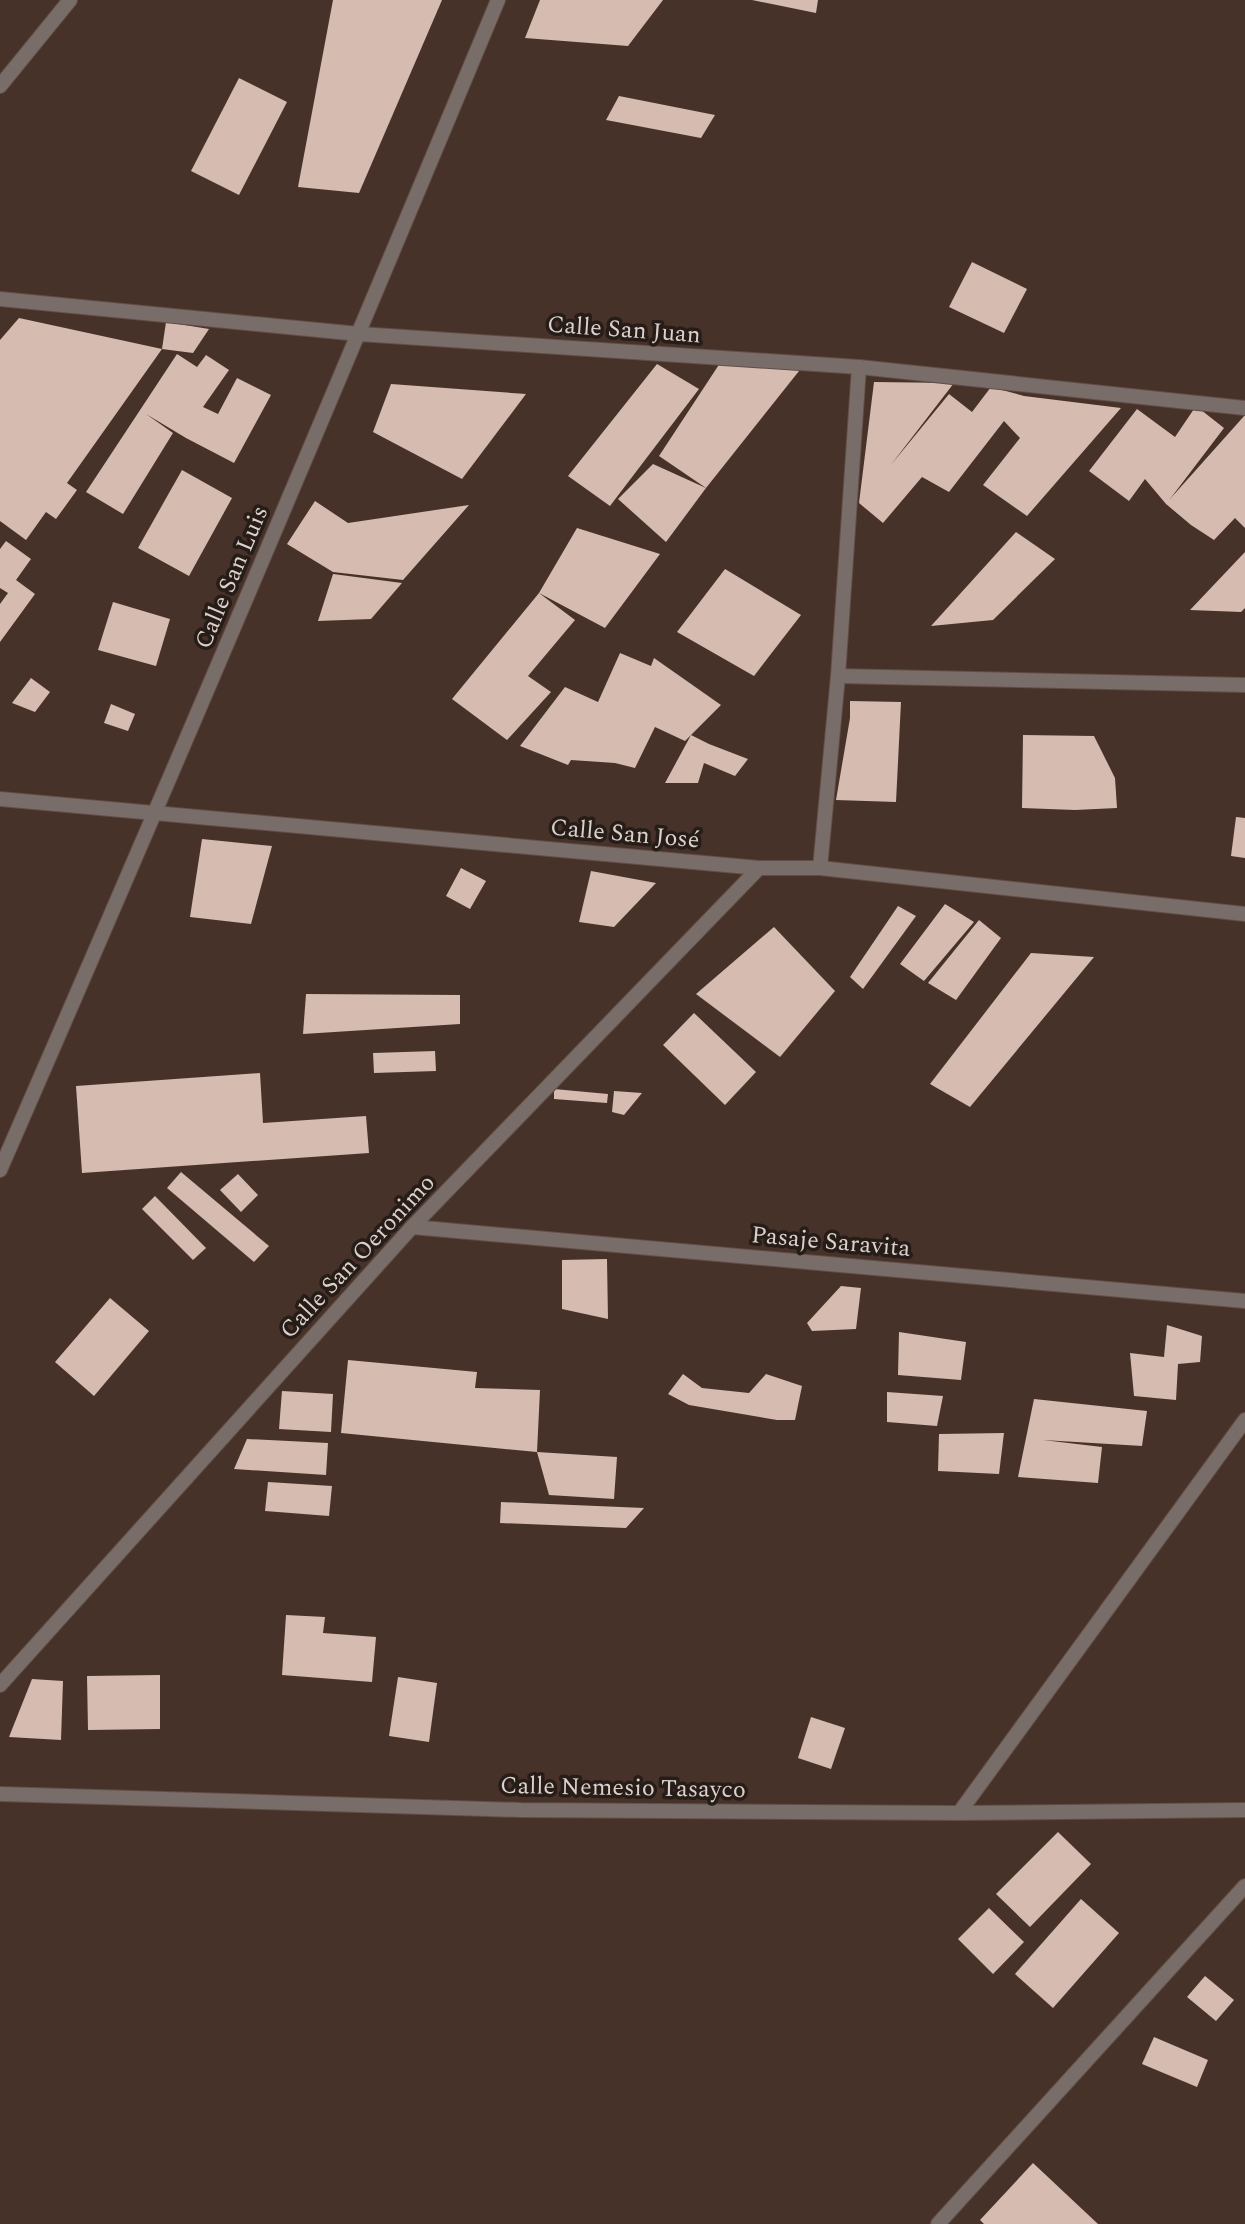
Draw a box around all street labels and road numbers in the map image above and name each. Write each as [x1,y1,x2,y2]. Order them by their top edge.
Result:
street label: Calle San Juan [546,307,702,353]
street label: Calle San Luis [186,500,278,654]
street label: Calle San José [549,810,701,858]
street label: Calle San Oeronimo [272,1166,444,1347]
street label: Pasaje Saravita [750,1217,912,1267]
street label: Calle Nemesio Tasayco [500,1768,746,1808]

